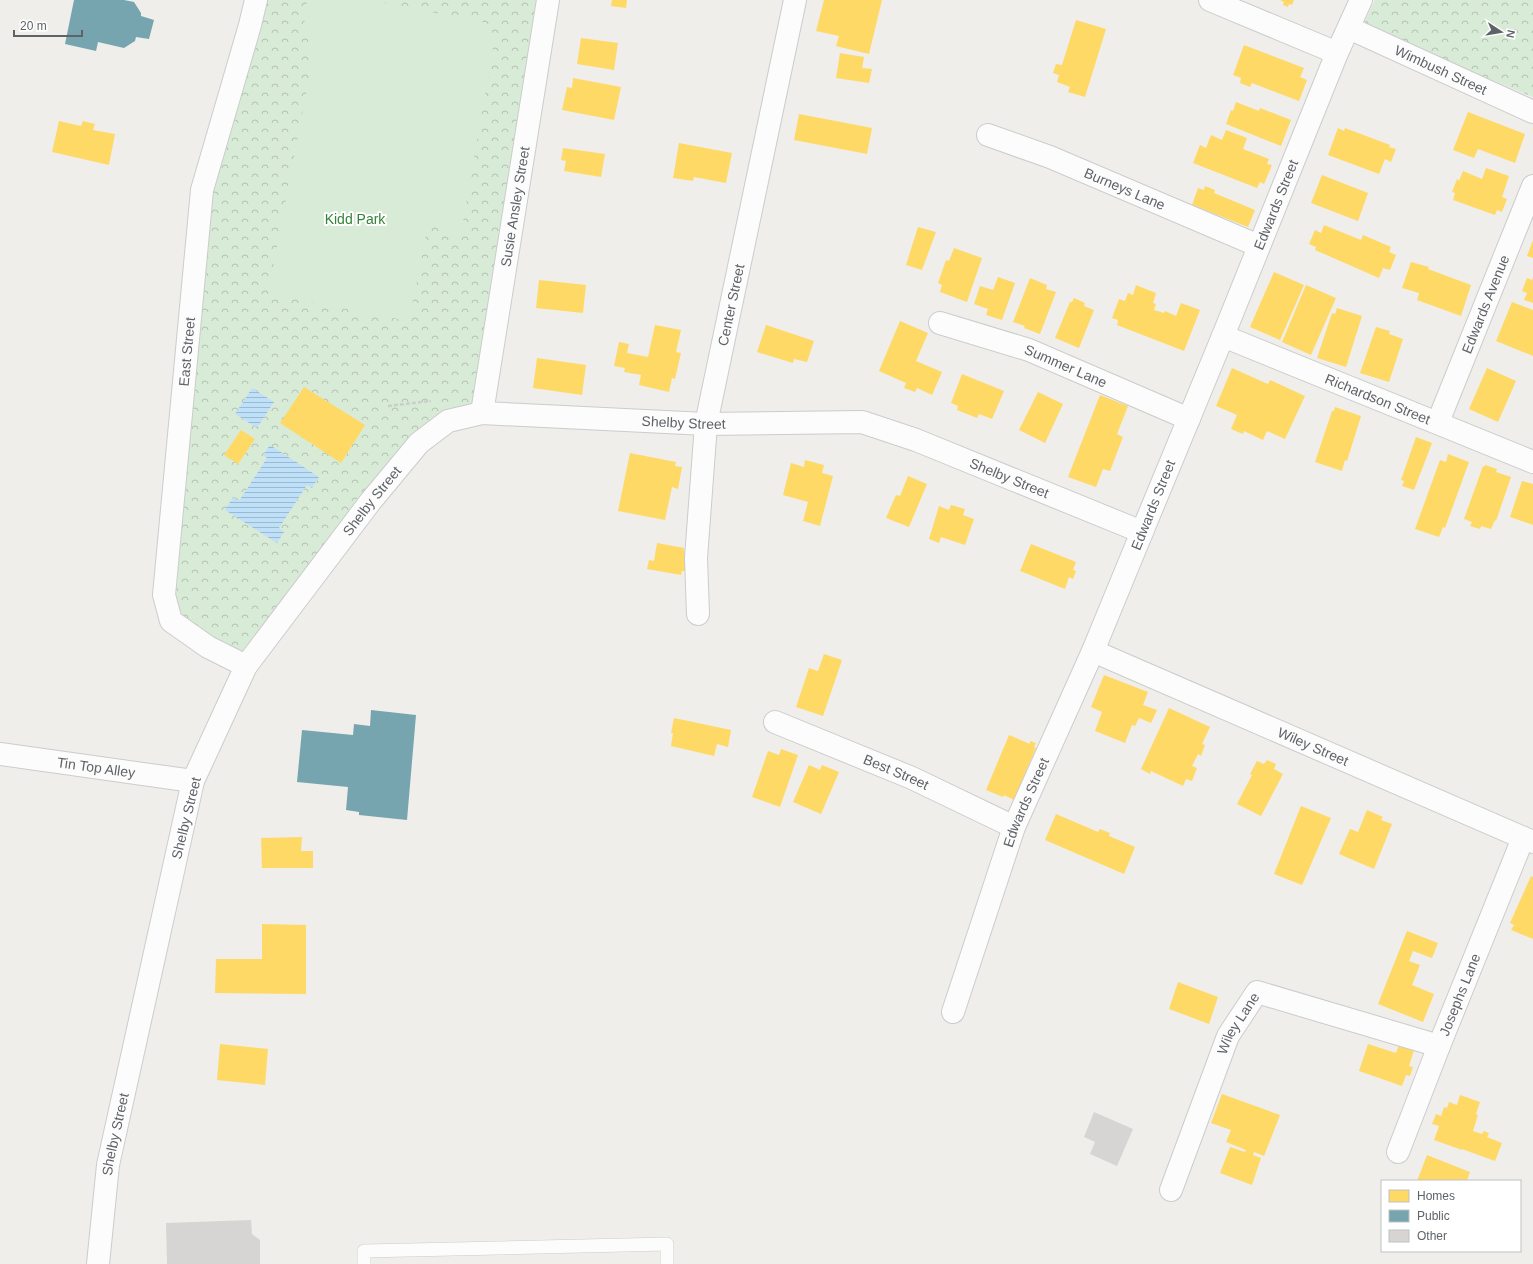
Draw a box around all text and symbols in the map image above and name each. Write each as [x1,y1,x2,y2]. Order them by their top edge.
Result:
scale bar [14,12,82,38]
north arrow [1481,12,1521,52]
text: 20 m [20,19,47,33]
text: N [1504,29,1517,39]
street label: Wimbush Street [1392,42,1490,98]
street label: Susie Ansley Street [497,145,532,268]
street label: Edwards Street [1251,157,1301,252]
street label: Burneys Lane [1082,165,1168,213]
park label: Kidd Park [325,211,386,227]
street label: Edwards Avenue [1458,252,1513,356]
street label: Center Street [715,262,747,347]
street label: East Street [176,316,198,387]
street label: Summer Lane [1022,341,1109,391]
street label: Richardson Street [1323,370,1433,427]
street label: Shelby Street [641,413,726,432]
street label: Shelby Street [967,455,1051,501]
street label: Edwards Street [1128,458,1178,552]
street label: Shelby Street [339,463,404,539]
street label: Wiley Street [1275,724,1351,769]
street label: Best Street [861,751,931,793]
street label: Tin Top Alley [56,754,136,781]
street label: Edwards Street [1000,755,1052,849]
street label: Shelby Street [168,775,204,861]
street label: Josephs Lane [1436,951,1484,1038]
street label: Wiley Lane [1214,989,1263,1056]
street label: Shelby Street [99,1091,132,1176]
legend [1381,1180,1521,1252]
text: Homes [1417,1189,1455,1203]
text: Public [1417,1209,1450,1223]
text: Other [1417,1229,1447,1243]

